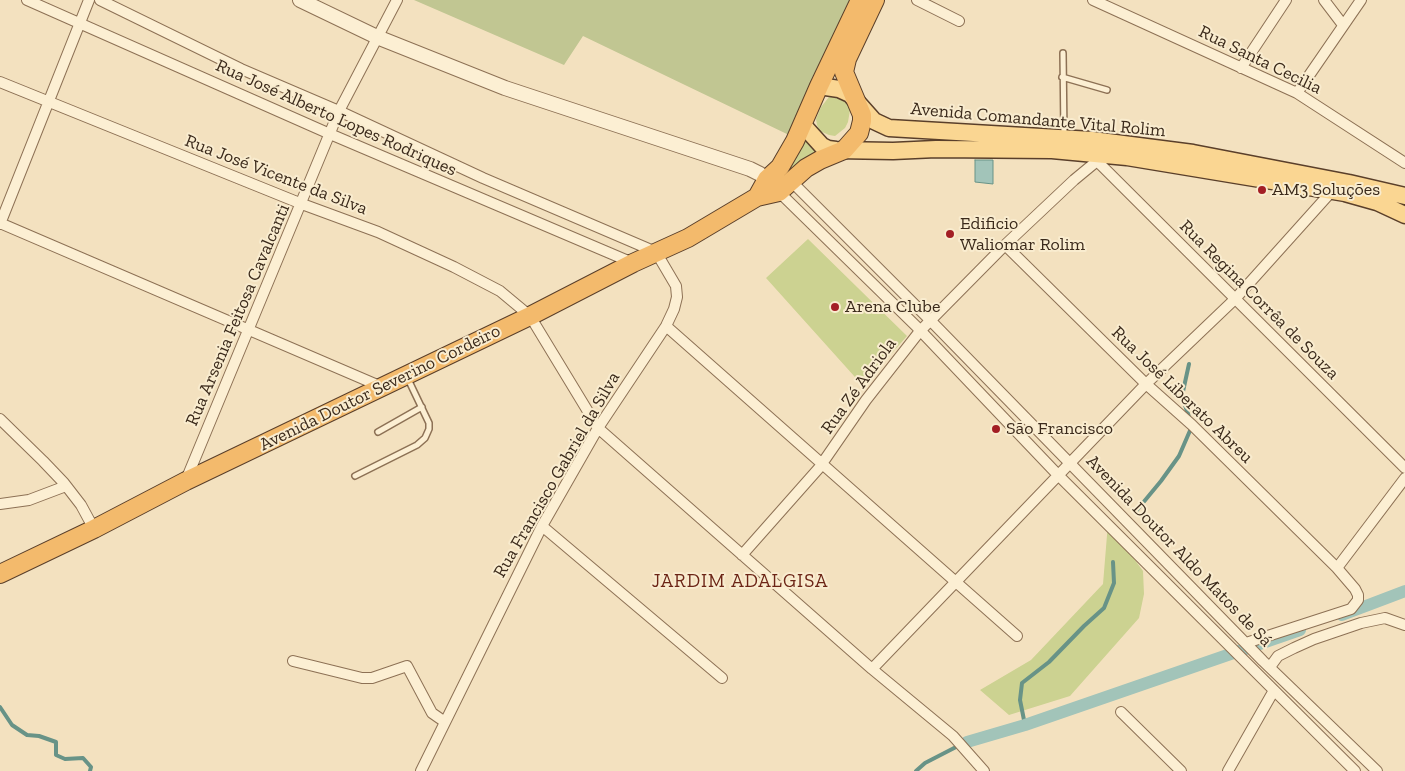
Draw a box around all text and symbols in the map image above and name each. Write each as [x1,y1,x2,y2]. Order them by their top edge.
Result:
street label: Rua Santa Cecilia [1195,21,1325,99]
street label: Rua José Alberto Lopes Rodriques [212,55,460,181]
street label: Avenida Comandante Vital Rolim [910,98,1166,142]
street label: Rua José Vicente da Silva [182,130,370,220]
place label: AM3 Soluções [1272,179,1380,201]
marker: AM3 Soluções [1256,184,1268,196]
street label: Rua Arsenia Feitosa Cavalcanti [181,201,295,429]
place label: Edificio Waliomar Rolim [960,213,1085,255]
street label: Rua Regina Corrêa de Souza [1175,216,1343,384]
marker: Edificio Waliomar Rolim [944,228,956,240]
place label: Arena Clube [845,296,940,318]
marker: Arena Clube [829,301,841,313]
street label: Avenida Doutor Severino Cordeiro [256,320,504,456]
street label: Rua José Liberato Abreu [1107,322,1257,468]
street label: Rua Zé Adriola [817,334,901,438]
street label: Rua Francisco Gabriel da Silva [489,368,625,582]
place label: São Francisco [1006,418,1113,440]
marker: São Francisco [990,423,1002,435]
street label: Avenida Doutor Aldo Matos de Sá [1081,451,1277,651]
district label: JARDIM ADALGISA [650,571,830,593]

